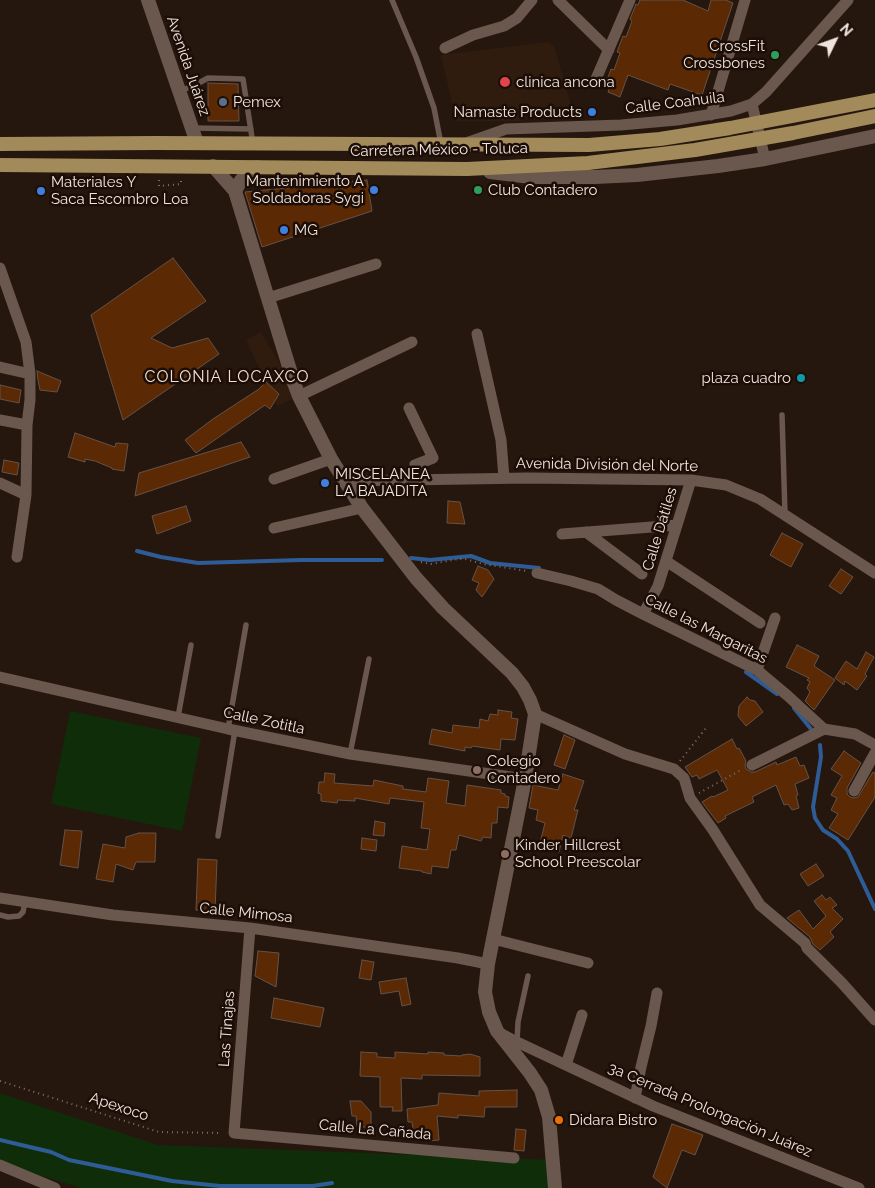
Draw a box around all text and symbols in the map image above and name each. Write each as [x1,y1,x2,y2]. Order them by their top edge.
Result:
street label: Avenida Juárez [162,14,214,118]
north arrow [810,15,860,65]
text: N [837,21,856,39]
place label: CrossFit Crossbones [683,37,765,72]
marker: CrossFit Crossbones [769,49,781,61]
place label: clinica ancona [516,73,615,91]
marker: clinica ancona [498,75,512,89]
street label: Calle Coahuila [624,88,726,118]
place label: Pemex [233,93,281,111]
marker: Pemex [217,96,229,108]
place label: Namaste Products [454,103,582,121]
marker: Namaste Products [586,106,598,118]
street label: Carretera México - Toluca [350,139,528,161]
place label: Mantenimiento A Soldadoras Sygi [246,172,364,207]
place label: Materiales Y Saca Escombro Loa [51,173,188,208]
place label: Club Contadero [488,181,598,199]
marker: Mantenimiento A Soldadoras Sygi [368,184,380,196]
marker: Club Contadero [472,184,484,196]
marker: Materiales Y Saca Escombro Loa [35,185,47,197]
place label: MG [294,221,318,239]
marker: MG [278,224,290,236]
district label: COLONIA LOCAXCO [143,367,311,387]
place label: plaza cuadro [702,369,791,387]
marker: plaza cuadro [795,372,807,384]
street label: Avenida División del Norte [516,454,698,476]
place label: MISCELANEA LA BAJADITA [335,465,430,500]
marker: MISCELANEA LA BAJADITA [319,477,331,489]
street label: Calle Dátiles [639,485,681,573]
street label: Calle las Margaritas [642,590,770,668]
street label: Calle Zotitla [222,704,306,738]
place label: Colegio Contadero [487,752,560,787]
marker: Colegio Contadero [471,764,483,776]
place label: Kinder Hillcrest School Preescolar [515,836,641,871]
marker: Kinder Hillcrest School Preescolar [499,848,511,860]
street label: Calle Mimosa [198,899,294,927]
street label: Las Tinajas [215,990,239,1068]
street label: 3a Cerrada Prolongación Juárez [605,1059,815,1161]
street label: Apexoco [87,1089,151,1125]
place label: Didara Bistro [569,1111,657,1129]
marker: Didara Bistro [553,1114,565,1126]
street label: Calle La Cañada [318,1116,432,1144]

